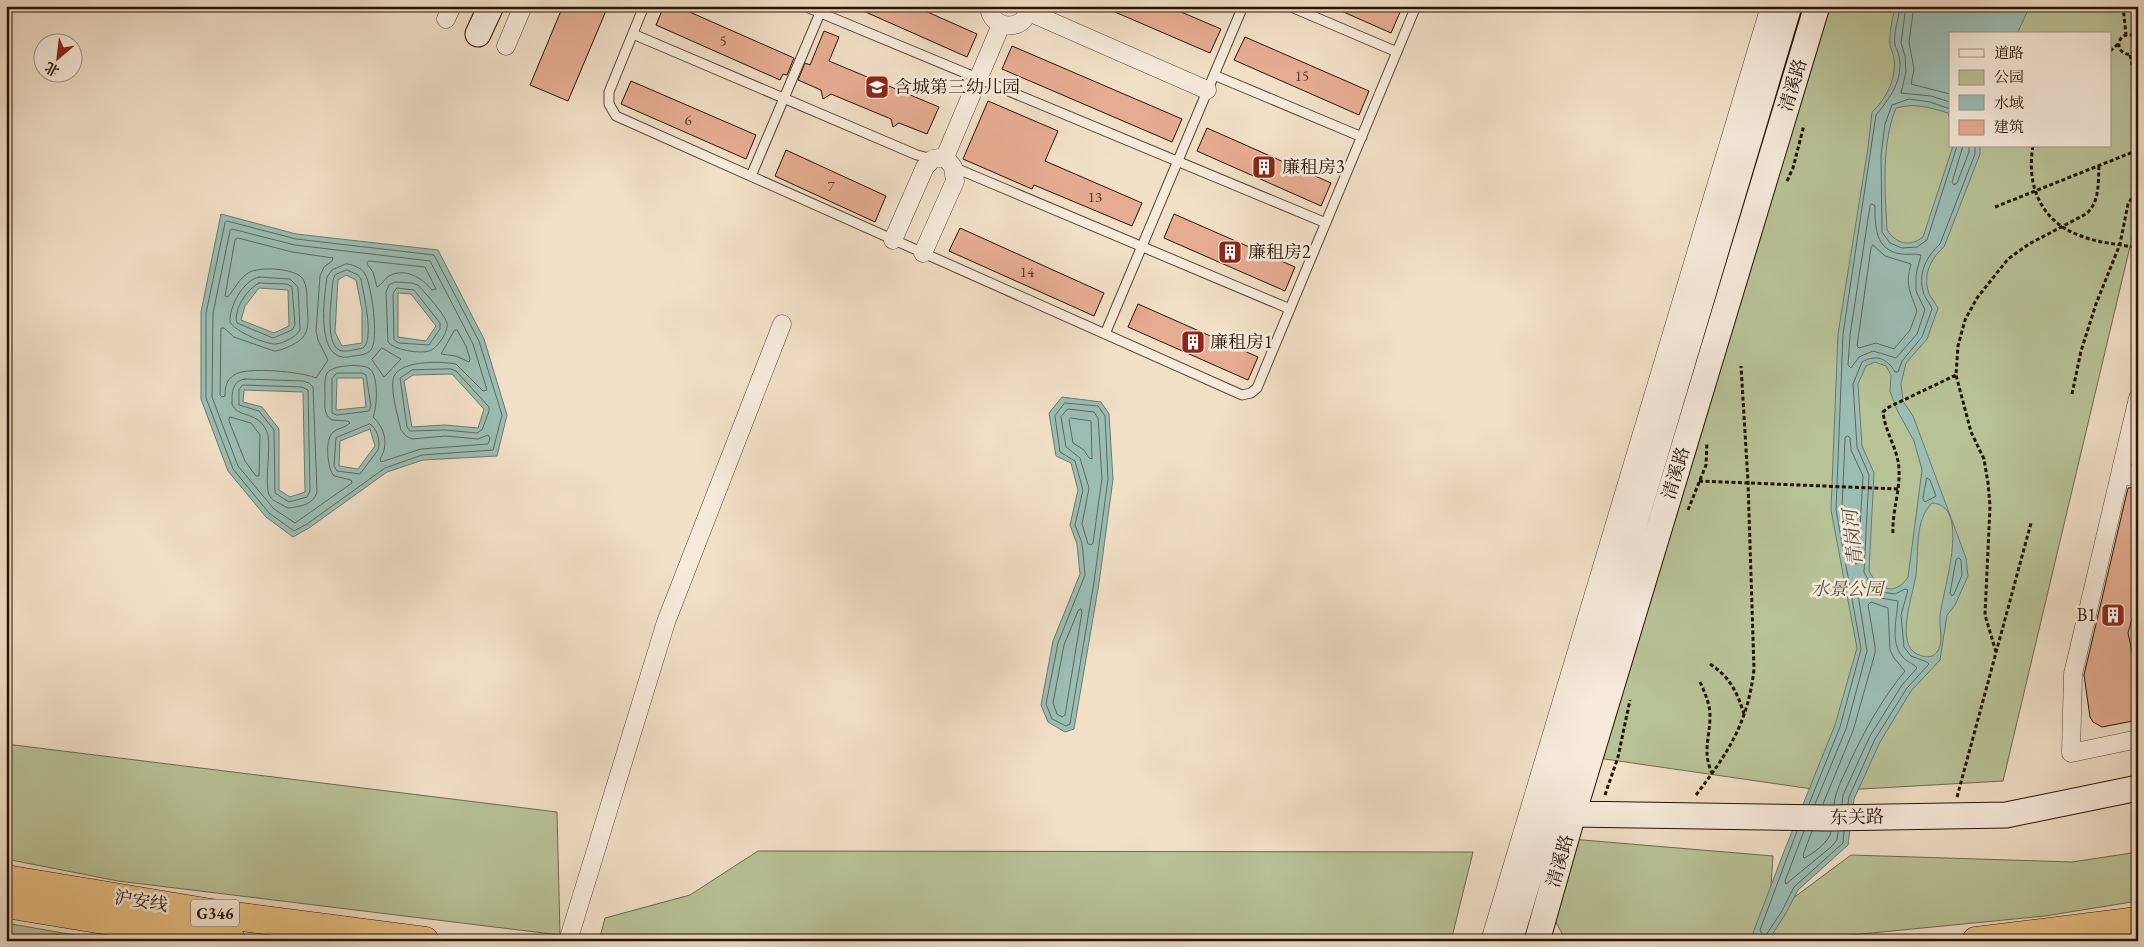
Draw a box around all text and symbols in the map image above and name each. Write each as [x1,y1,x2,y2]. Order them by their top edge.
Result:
house number: 5 [719,31,727,50]
north arrow [32,32,82,82]
legend [1949,32,2112,148]
text: 道路 [1994,43,2024,62]
street label: 清溪路 [1774,56,1811,114]
text: 北 [41,58,62,81]
house number: 15 [1295,66,1309,85]
text: 公园 [1994,67,2024,86]
school or university icon: 含城第三幼儿园 [864,74,890,100]
place label: 含城第三幼儿园 [894,75,1020,98]
text: 水域 [1994,93,2024,112]
house number: 6 [684,110,692,129]
text: 建筑 [1994,117,2024,136]
building icon: 廉租房3 [1251,154,1277,180]
place label: 廉租房3 [1282,155,1345,178]
house number: 7 [827,176,835,195]
house number: 13 [1088,187,1102,206]
building icon: 廉租房2 [1217,239,1243,265]
place label: 廉租房2 [1248,240,1311,263]
house number: 14 [1020,262,1035,281]
building icon: 廉租房1 [1180,329,1206,355]
place label: 廉租房1 [1210,330,1273,353]
street label: 清溪路 [1657,444,1694,502]
water label: 青岗河 [1837,505,1868,568]
park label: 水景公园 [1811,577,1886,600]
building icon: B1 [2100,602,2126,628]
place label: B1 [2077,603,2096,626]
street label: 东关路 [1830,805,1884,828]
street label: 清溪路 [1541,832,1578,890]
street label: 沪安线 [113,885,170,916]
road number: G346 [191,900,239,926]

